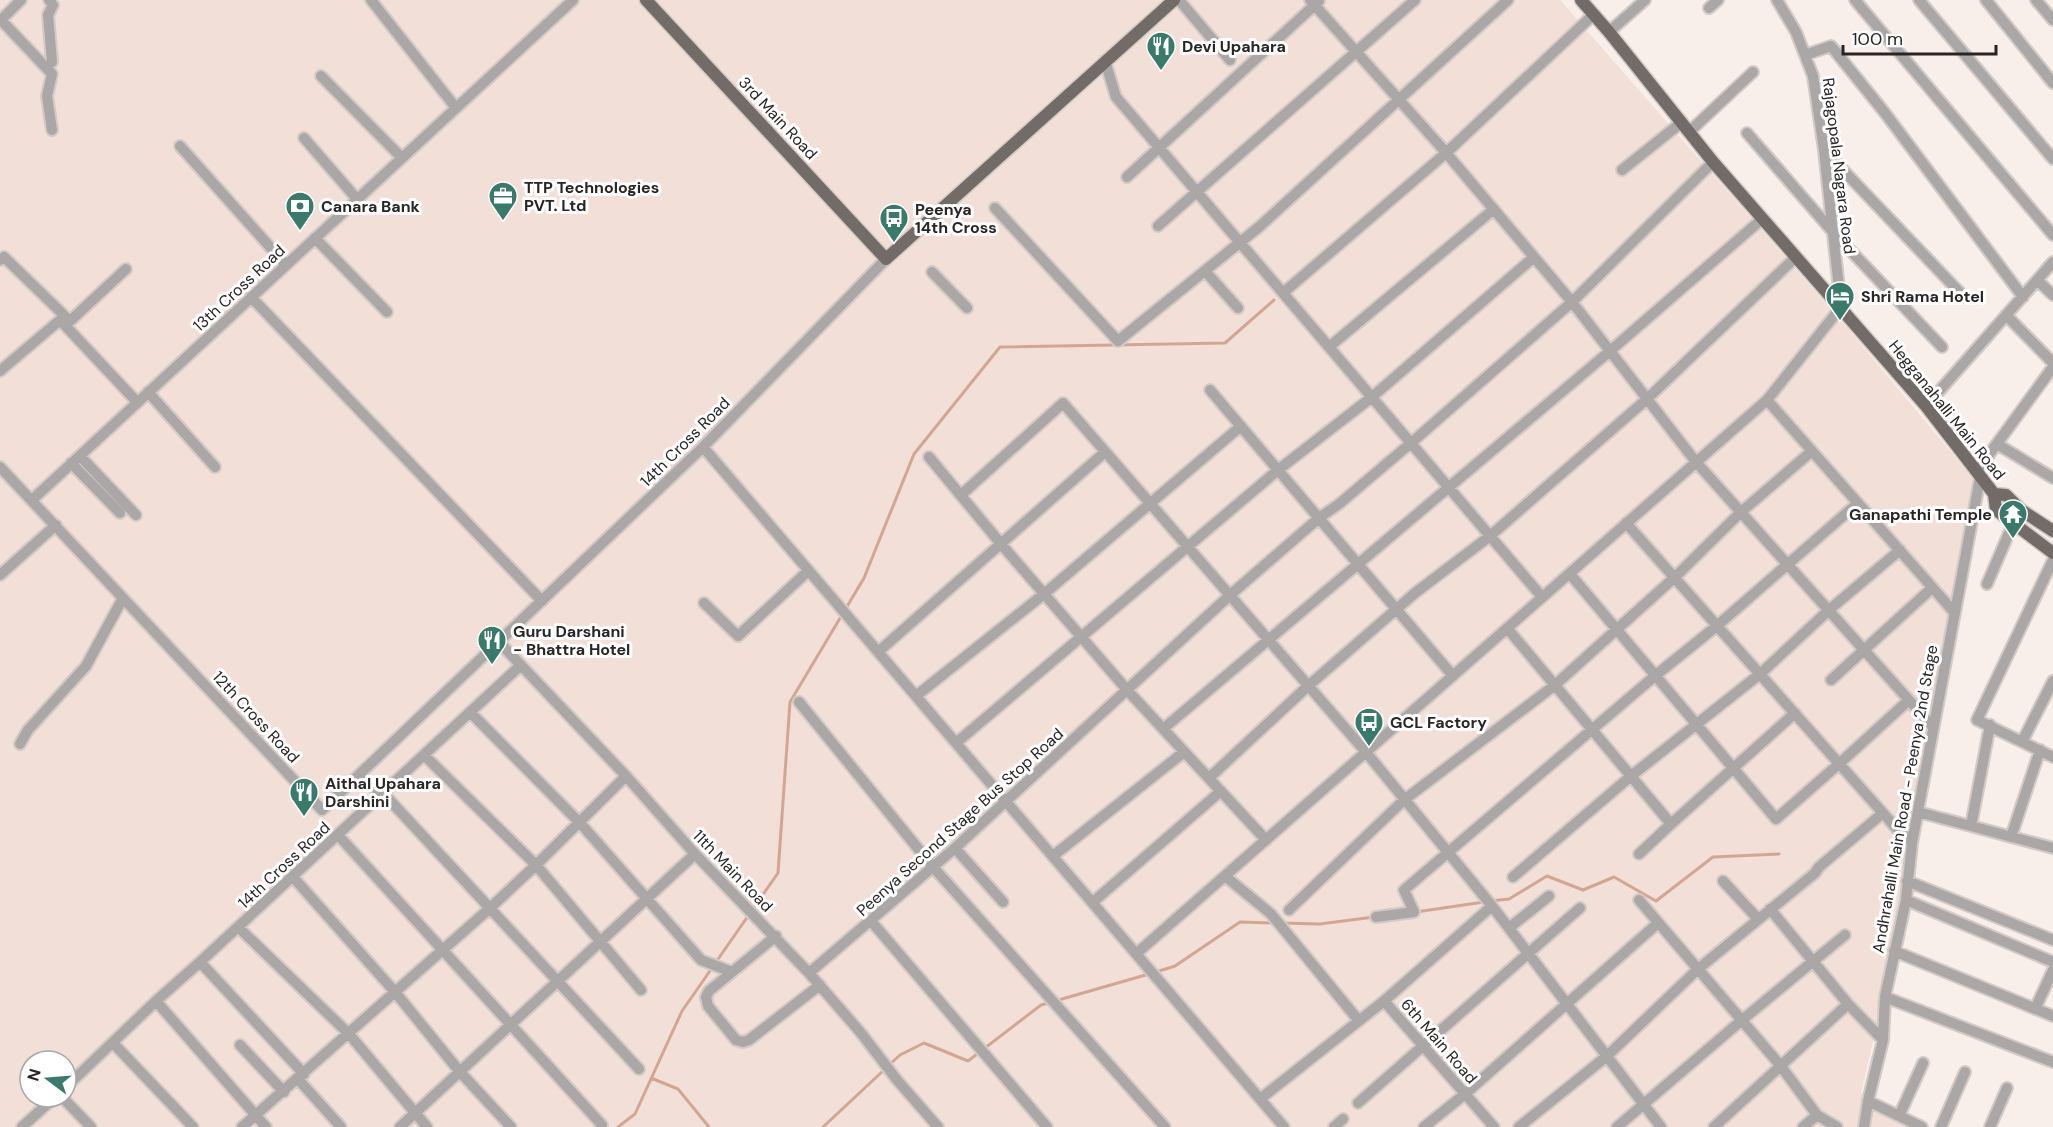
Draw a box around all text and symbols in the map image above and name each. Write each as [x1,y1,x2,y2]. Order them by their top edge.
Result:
scale bar [1843,18,1996,56]
text: 100 m [1852,27,1903,51]
restaurant icon: Devi Upahara [1145,30,1177,72]
place label: Devi Upahara [1182,36,1286,57]
street label: 3rd Main Road [734,72,822,164]
street label: Rajagopala Nagara Road [1818,77,1860,255]
place label: TTP Technologies PVT. Ltd [524,177,659,216]
office icon: TTP Technologies PVT. Ltd [487,180,519,222]
bank icon: Canara Bank [284,190,316,232]
place label: Canara Bank [321,196,421,217]
place label: Peenya 14th Cross [915,199,997,238]
bus stop icon: Peenya 14th Cross [878,202,910,244]
street label: 13th Cross Road [189,240,289,336]
hotel icon: Shri Rama Hotel [1824,280,1856,322]
place label: Shri Rama Hotel [1861,286,1984,307]
street label: Hegganahalli Main Road [1884,336,2010,484]
street label: 14th Cross Road [636,393,734,491]
temple icon: Ganapathi Temple [1997,498,2029,540]
place label: Ganapathi Temple [1849,504,1992,525]
place label: Guru Darshani - Bhattra Hotel [513,621,630,660]
restaurant icon: Guru Darshani - Bhattra Hotel [476,624,508,666]
street label: Andhrahalli Main Road - Peenya 2nd Stage [1868,643,1942,955]
street label: 12th Cross Road [208,667,304,767]
bus stop icon: GCL Factory [1353,706,1385,748]
place label: GCL Factory [1390,712,1487,733]
street label: Peenya Second Stage Bus Stop Road [852,723,1068,921]
place label: Aithal Upahara Darshini [325,773,441,812]
restaurant icon: Aithal Upahara Darshini [288,776,320,818]
street label: 14th Cross Road [233,817,335,913]
street label: 11th Main Road [688,825,778,917]
street label: 6th Main Road [1396,994,1482,1088]
north arrow [18,1049,78,1109]
text: N [22,1066,46,1084]

